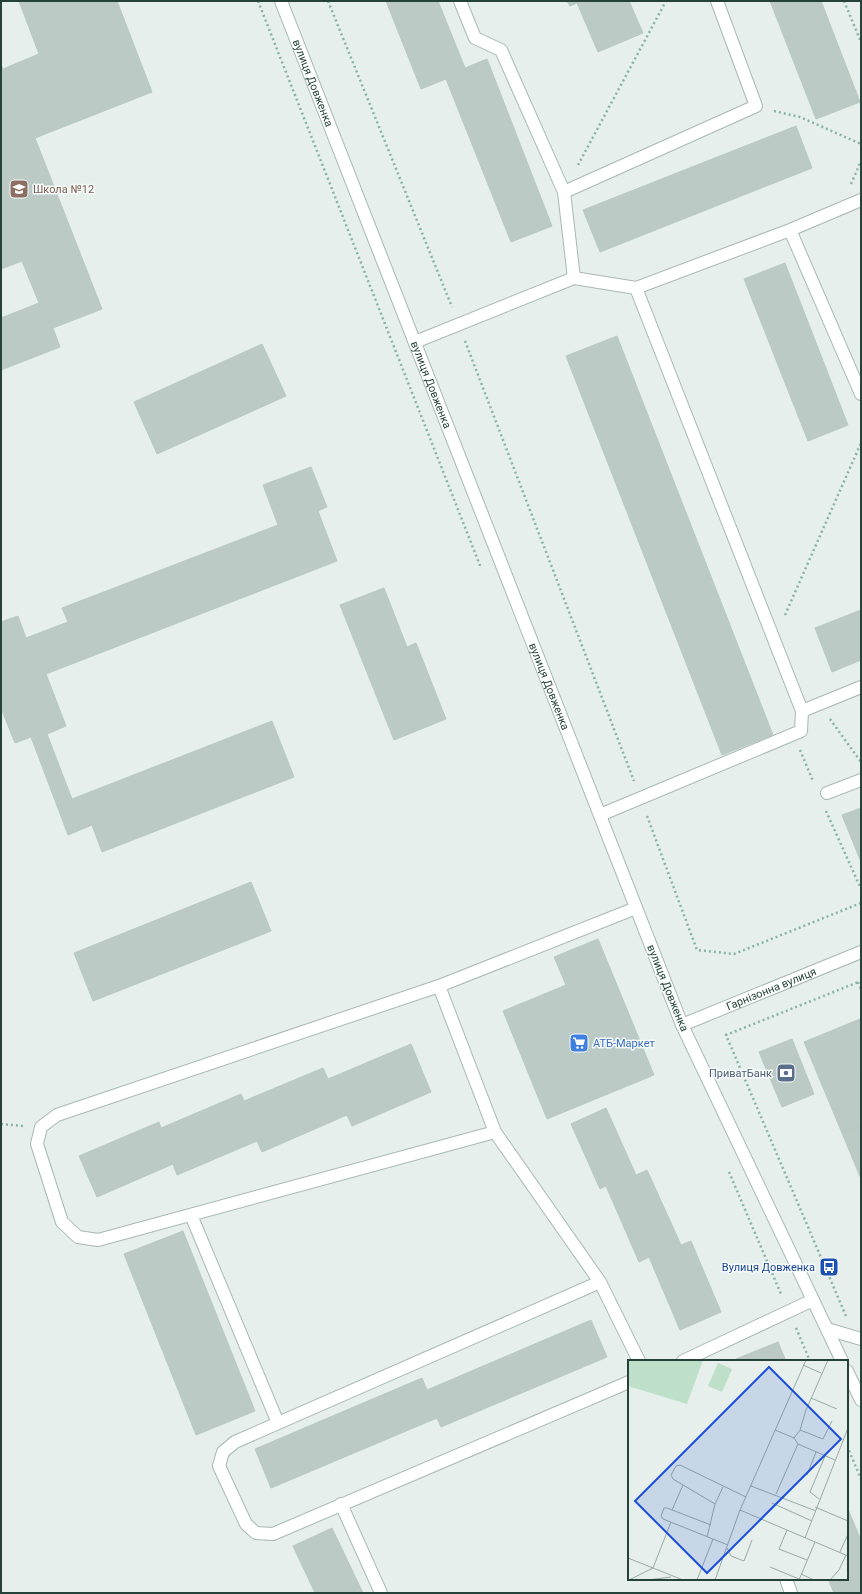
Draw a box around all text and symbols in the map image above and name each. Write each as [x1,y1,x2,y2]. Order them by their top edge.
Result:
street label: вулиця Довженка [290,38,336,129]
school or university icon: Школа №12 [8,178,30,200]
place label: Школа №12 [33,183,94,196]
street label: вулиця Довженка [408,339,454,430]
street label: вулиця Довженка [526,641,572,732]
street label: вулиця Довженка [644,943,691,1034]
street label: Гарнізонна вулиця [724,965,818,1013]
supermarket icon: АТБ-Маркет [568,1032,590,1054]
place label: АТБ-Маркет [593,1037,655,1050]
bank icon: ПриватБанк [775,1062,797,1084]
place label: ПриватБанк [709,1067,772,1080]
bus stop icon: Вулиця Довженка [818,1256,840,1278]
place label: Вулиця Довженка [722,1261,815,1274]
inset map [628,1360,848,1580]

